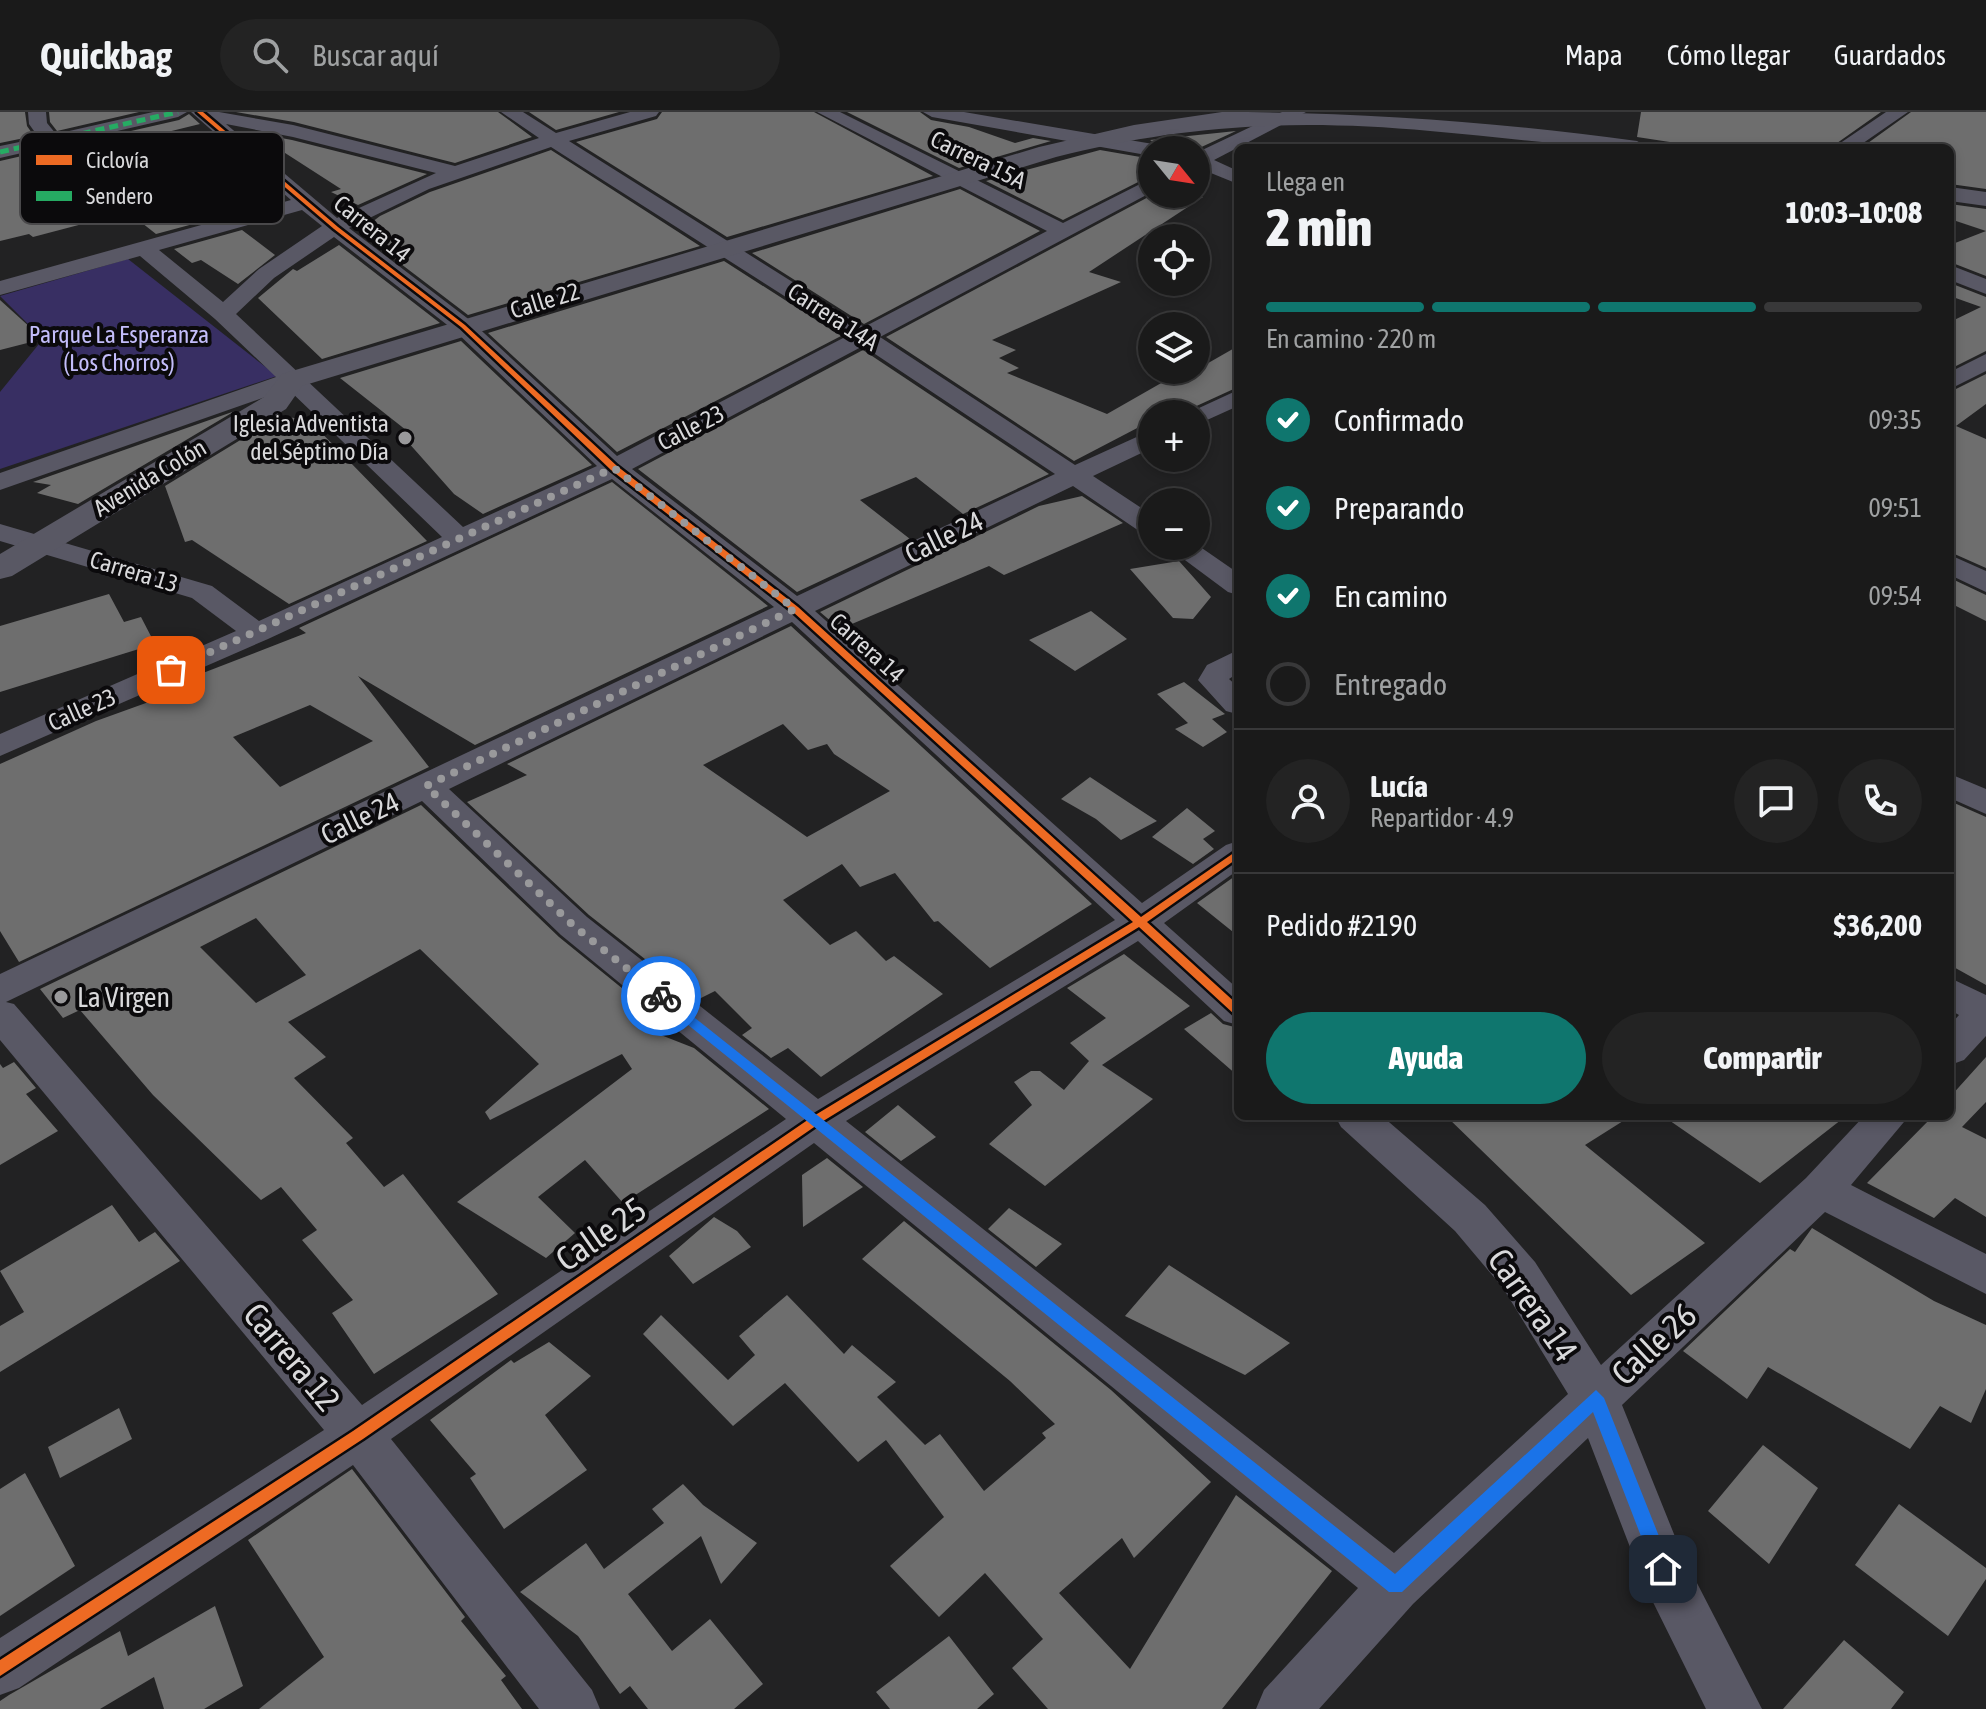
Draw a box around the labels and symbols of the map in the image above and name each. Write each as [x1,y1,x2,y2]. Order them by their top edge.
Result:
street label: Carrera 15A [926,125,1030,194]
legend [20,132,284,224]
north arrow [1138,136,1210,208]
text: Ciclovía [86,147,149,173]
text: Sendero [86,183,153,209]
street label: Carrera 14 [329,190,416,268]
street label: Calle 22 [507,277,583,324]
street label: Carrera 14A [783,277,884,356]
park label: Parque La Esperanza (Los Chorros) [29,321,209,376]
street label: Calle 23 [653,399,729,456]
place label: Iglesia Adventista del Séptimo Día [233,410,389,465]
marker: Iglesia Adventista del Séptimo Día [396,429,414,447]
street label: Avenida Colón [89,433,211,522]
street label: Calle 24 [900,504,988,570]
street label: Carrera 13 [87,545,181,598]
street label: Carrera 14 [825,607,910,688]
pin [137,636,205,704]
street label: Calle 23 [44,683,120,736]
street label: Calle 24 [316,785,404,851]
courier [621,956,701,1036]
place label: La Virgen [77,981,170,1013]
marker: La Virgen [52,988,70,1006]
street label: Calle 25 [548,1189,653,1278]
street label: Carrera 14 [1481,1241,1586,1368]
street label: Carrera 12 [236,1295,349,1418]
street label: Calle 26 [1603,1295,1704,1392]
pin [1629,1535,1697,1603]

